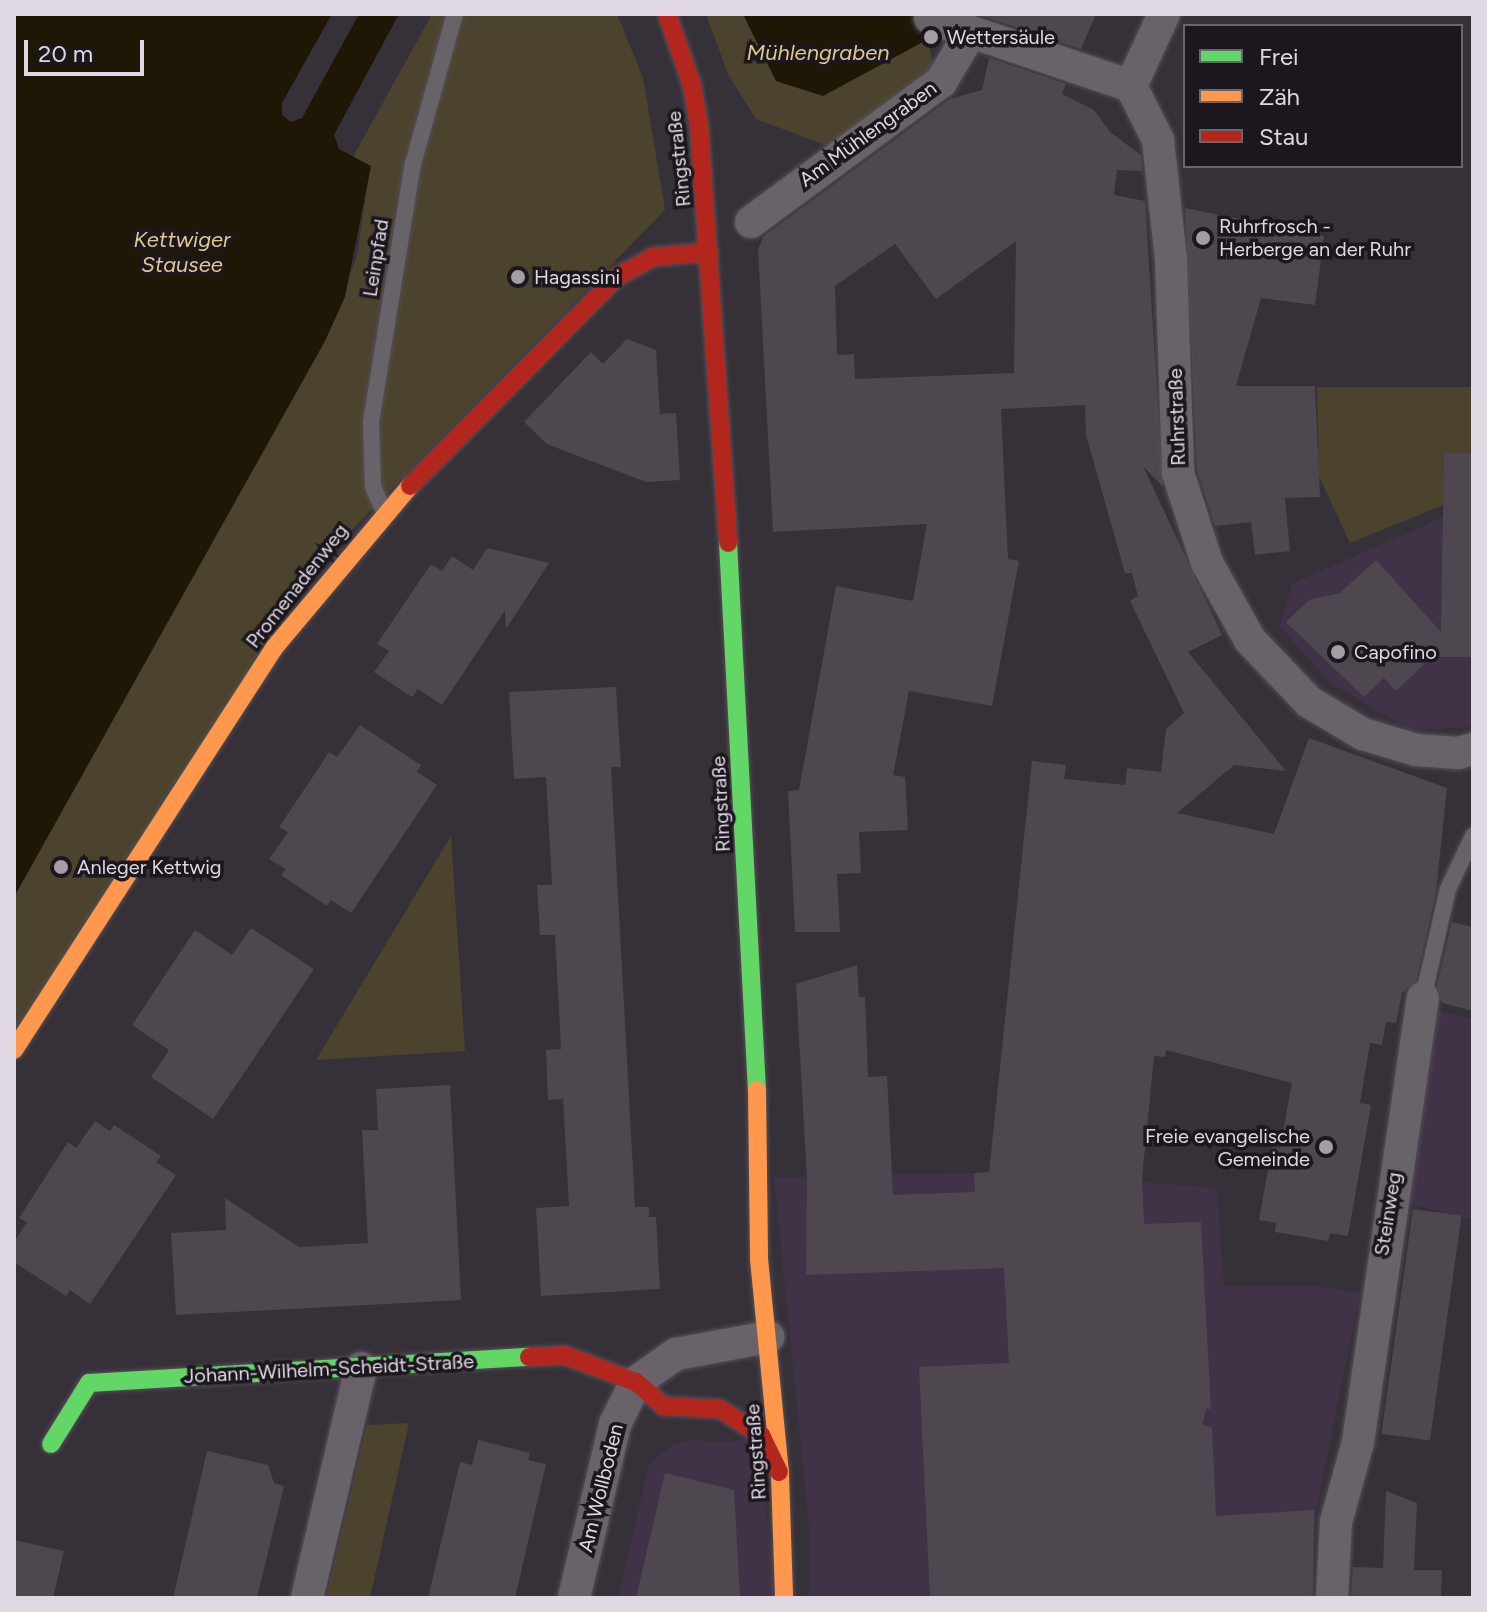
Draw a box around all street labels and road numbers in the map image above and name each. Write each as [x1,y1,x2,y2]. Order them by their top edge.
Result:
street label: Am Mühlengraben [795,76,941,192]
street label: Ringstraße [662,110,696,208]
street label: Leinpfad [358,218,394,298]
street label: Ruhrstraße [1163,368,1191,466]
street label: Promenadenweg [241,519,353,653]
street label: Ringstraße [707,755,735,853]
street label: Steinweg [1370,1170,1406,1258]
street label: Johann-Wilhelm-Scheidt-Straße [183,1349,475,1389]
street label: Ringstraße [741,1403,771,1501]
street label: Am Wollboden [573,1421,629,1555]

